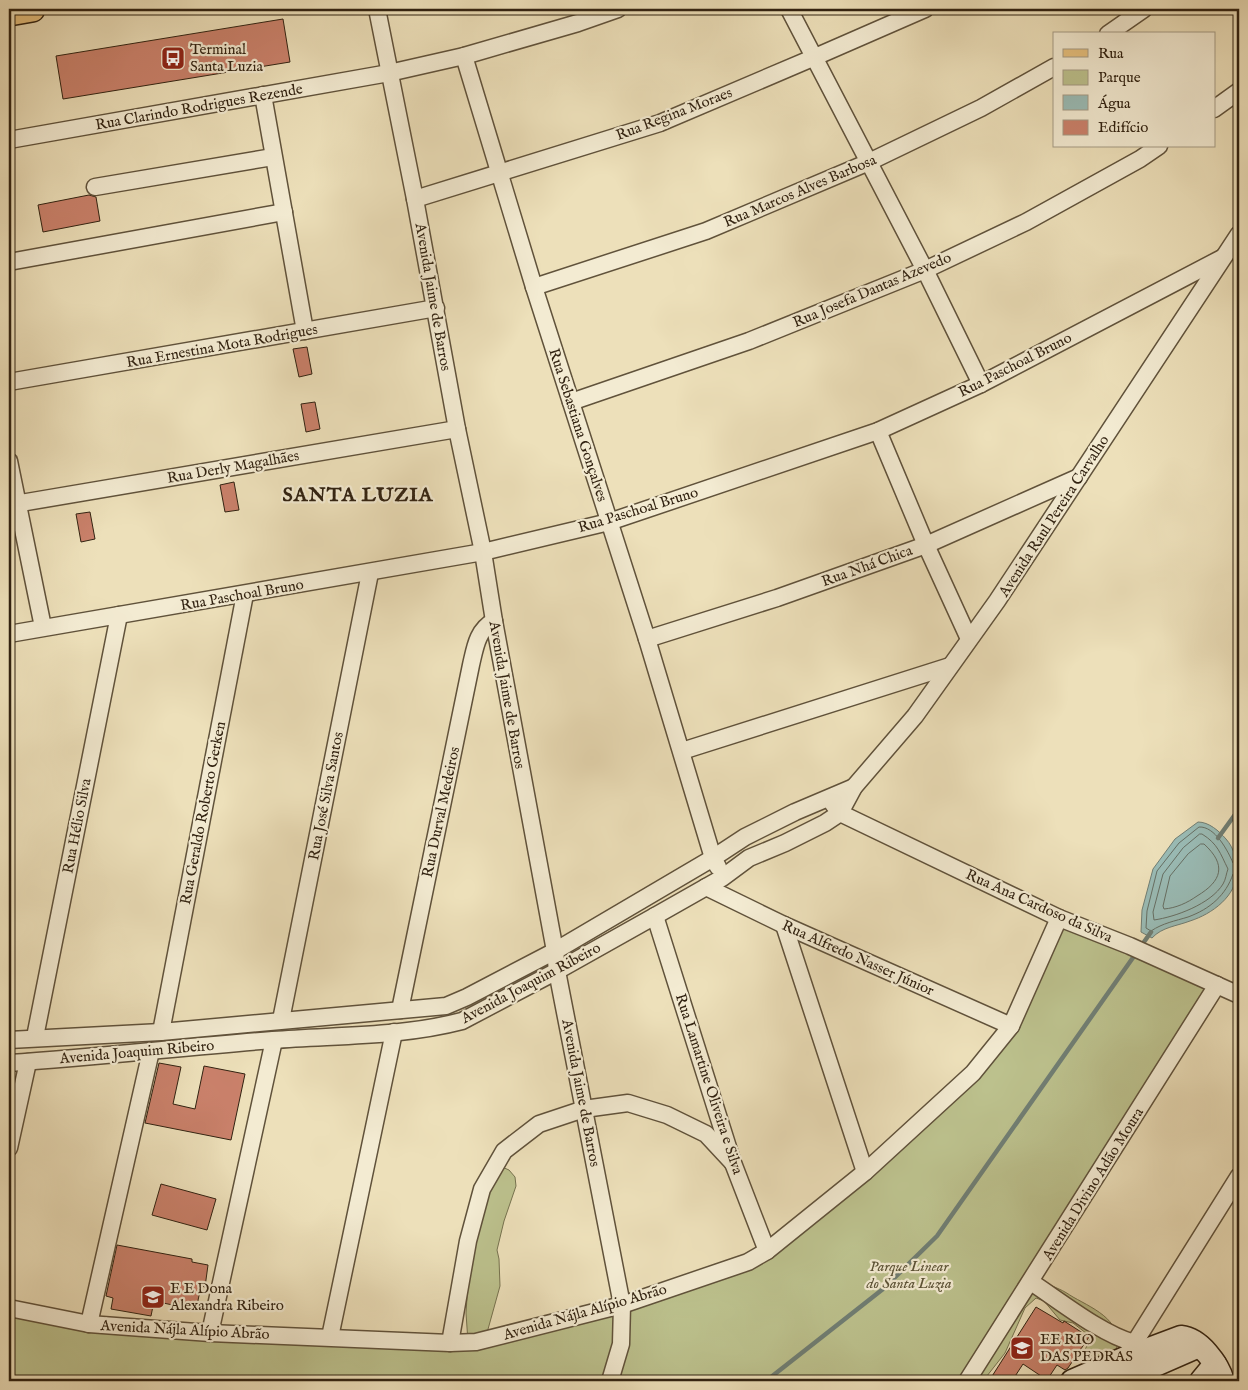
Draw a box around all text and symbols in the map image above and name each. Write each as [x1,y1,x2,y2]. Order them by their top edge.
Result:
legend [1053,32,1216,148]
place label: Terminal Santa Luzia [190,40,263,76]
text: Rua [1098,44,1124,63]
bus stop icon: Terminal Santa Luzia [160,45,186,71]
text: Parque [1098,68,1141,87]
street label: Rua Clarindo Rodrigues Rezende [94,79,304,135]
street label: Rua Regina Moraes [613,83,735,145]
text: Água [1097,94,1131,113]
text: Edifício [1098,118,1148,137]
street label: Rua Marcos Alves Barbosa [721,150,880,232]
street label: Avenida Jaime de Barros [410,221,455,372]
street label: Rua Josefa Dantas Azevedo [790,248,954,332]
street label: Rua Ernestina Mota Rodrigues [125,320,319,372]
street label: Rua Paschoal Bruno [955,328,1075,402]
street label: Rua Sebastiana Gonçalves [544,346,612,504]
street label: Avenida Raul Pereira Carvalho [994,432,1113,601]
street label: Rua Derly Magalhães [165,446,301,488]
district label: SANTA LUZIA [283,483,434,508]
street label: Rua Paschoal Bruno [576,483,700,537]
street label: Rua Nhá Chica [819,541,915,591]
street label: Rua Paschoal Bruno [179,575,305,615]
street label: Avenida Jaime de Barros [484,619,529,770]
street label: Rua Geraldo Roberto Gerken [176,720,230,906]
street label: Rua José Silva Santos [304,730,348,862]
street label: Rua Durval Medeiros [418,745,464,879]
street label: Rua Hélio Silva [58,776,96,875]
street label: Rua Ana Cardoso da Silva [963,865,1116,947]
street label: Rua Alfredo Nasser Júnior [779,916,937,1000]
street label: Avenida Joaquim Ribeiro [457,938,604,1028]
street label: Rua Lamartine Oliveira e Silva [671,991,747,1177]
street label: Avenida Jaime de Barros [557,1017,605,1168]
street label: Avenida Joaquim Ribeiro [58,1036,215,1068]
street label: Avenida Divino Adão Moura [1038,1104,1148,1265]
park label: Parque Linear do Santa Luzia [865,1257,952,1293]
place label: E E Dona Alexandra Ribeiro [169,1279,284,1315]
street label: Avenida Nájla Alípio Abrão [500,1280,669,1345]
school or university icon: E E Dona Alexandra Ribeiro [140,1284,166,1310]
street label: Avenida Nájla Alípio Abrão [99,1316,270,1344]
place label: EE RIO DAS PEDRAS [1040,1330,1133,1366]
school or university icon: EE RIO DAS PEDRAS [1009,1335,1035,1361]

